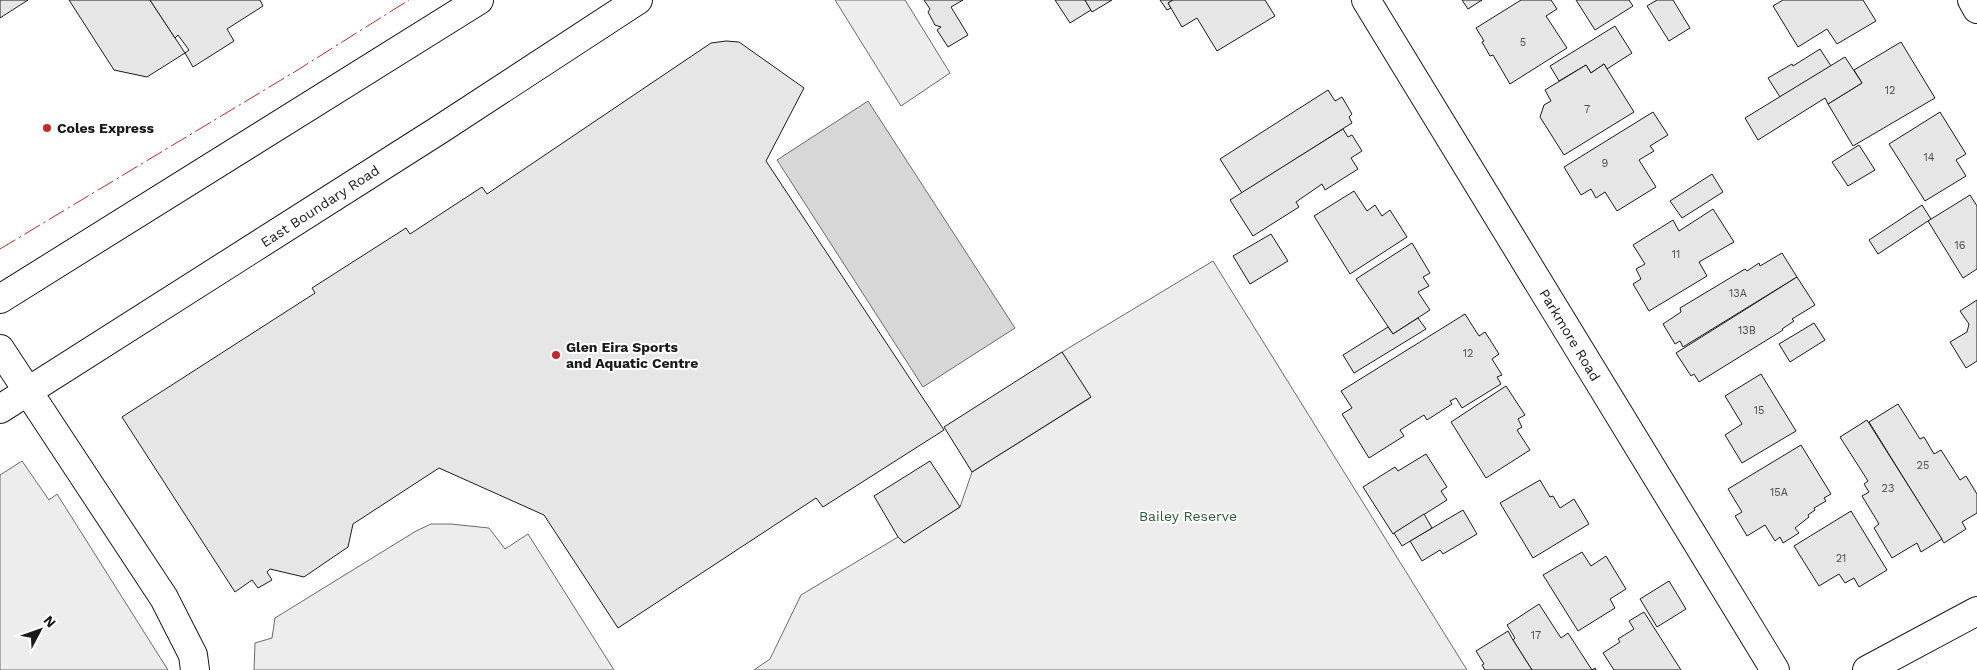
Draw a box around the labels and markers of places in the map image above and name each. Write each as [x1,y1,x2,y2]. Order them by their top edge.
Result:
place label: Coles Express [57,120,154,136]
marker: Coles Express [41,122,53,134]
place label: Glen Eira Sports and Aquatic Centre [566,339,698,371]
marker: Glen Eira Sports and Aquatic Centre [550,349,562,361]

